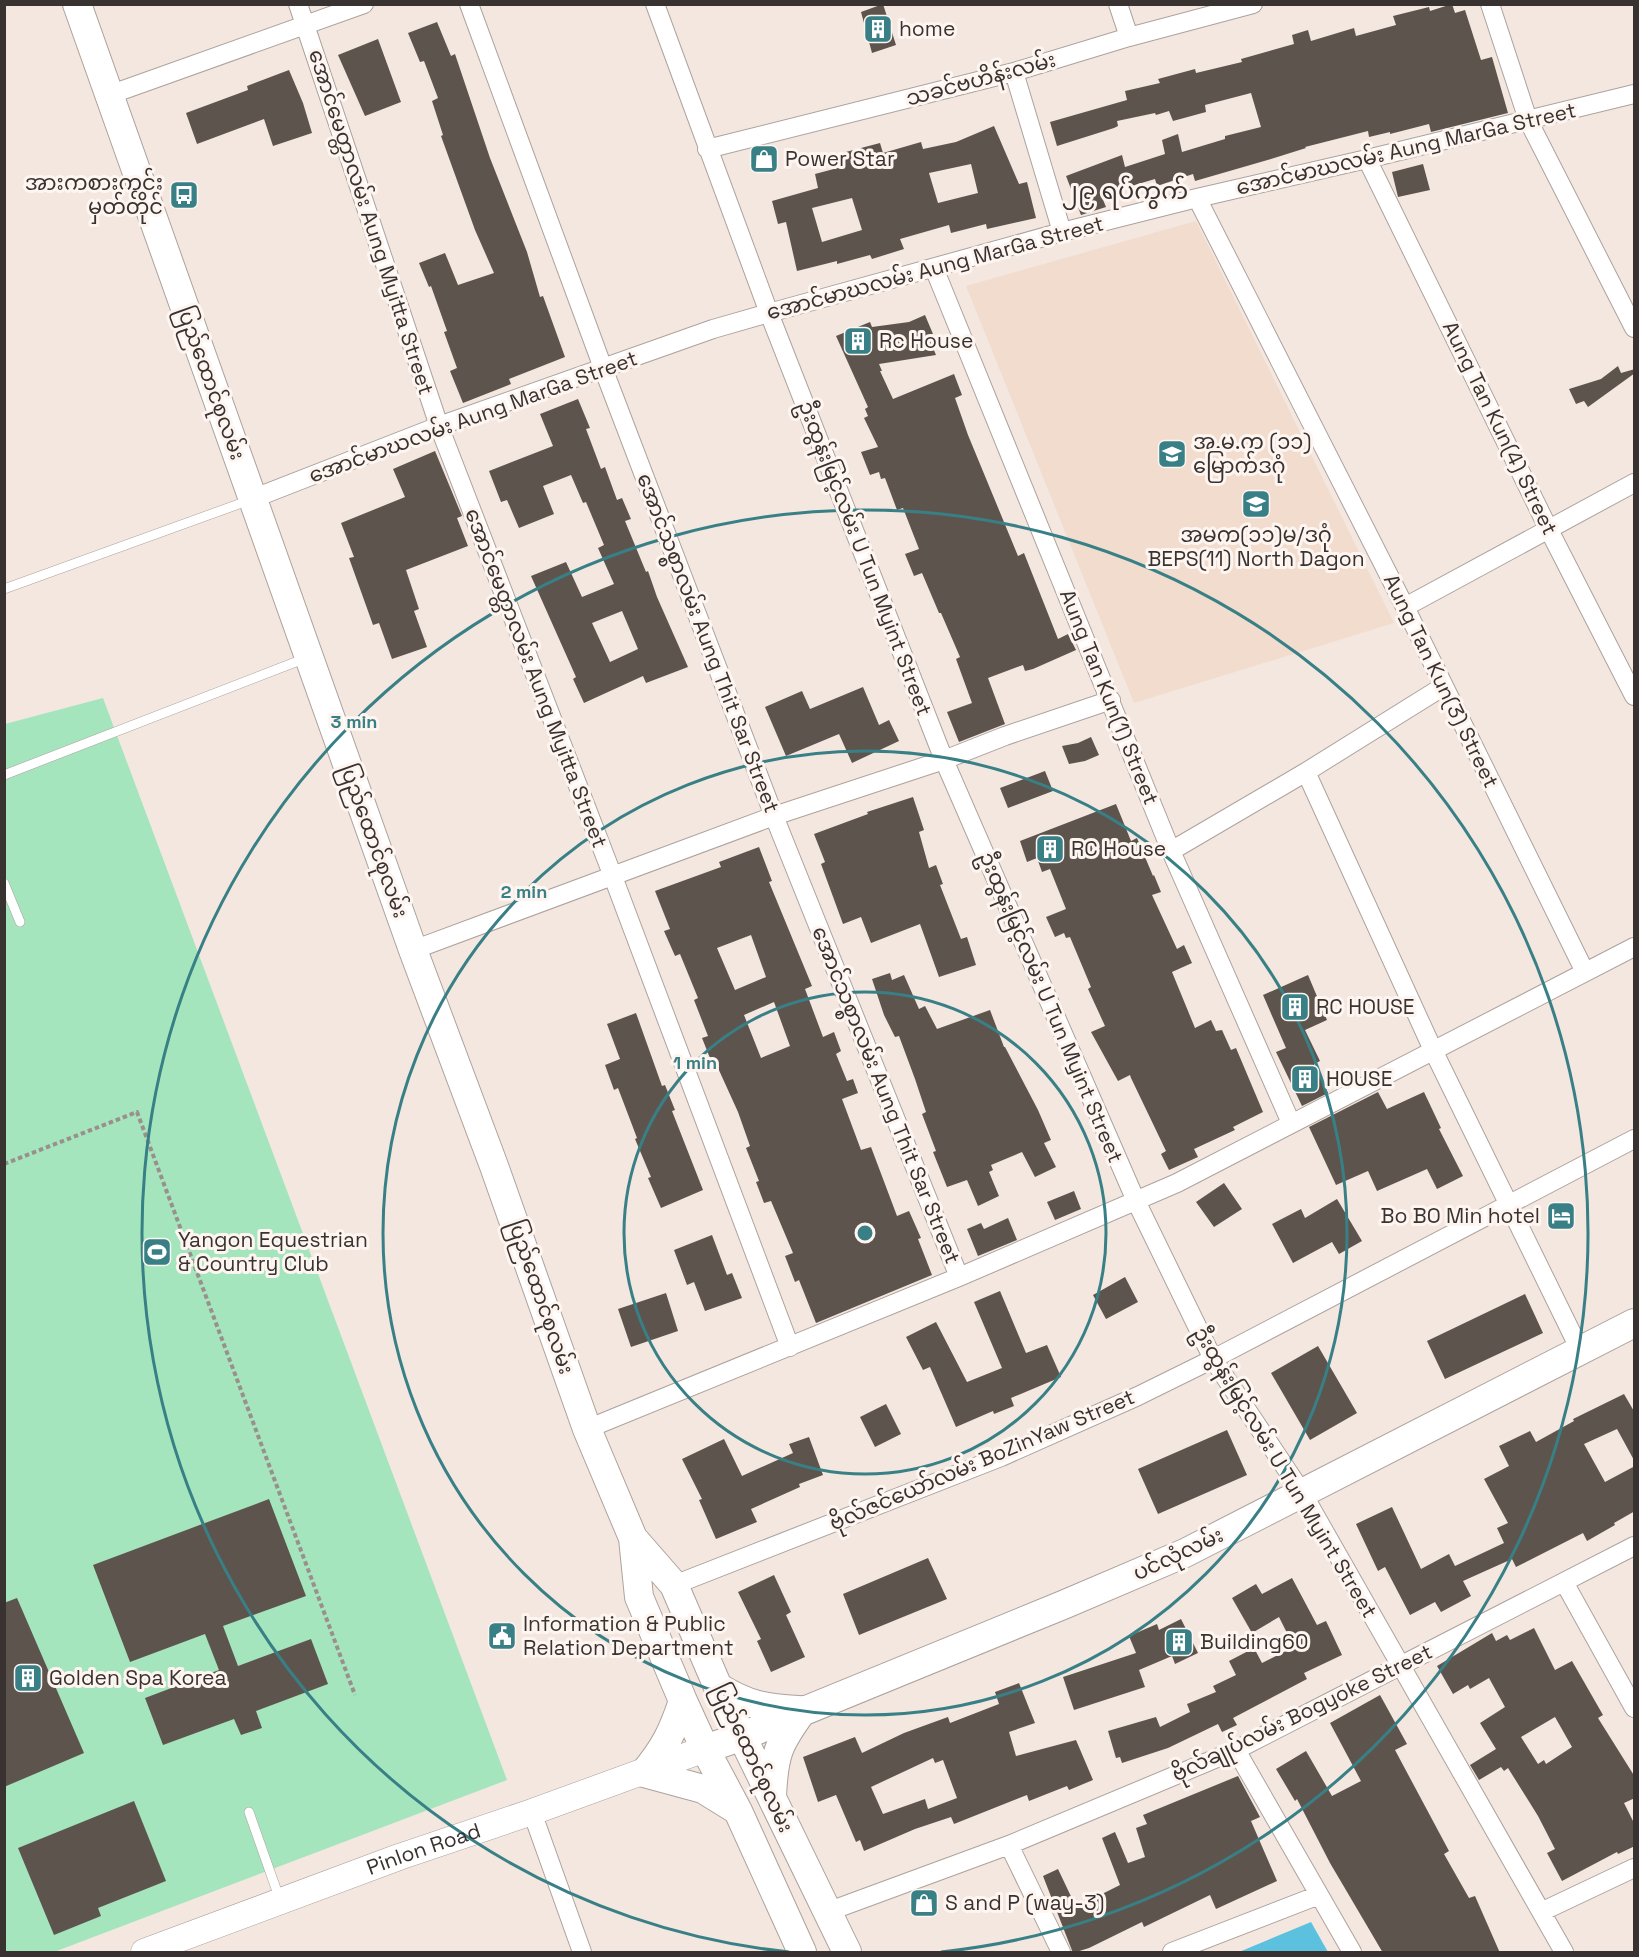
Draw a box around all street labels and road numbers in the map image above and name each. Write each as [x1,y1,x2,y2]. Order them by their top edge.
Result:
street label: သခင်ဗဟိန်းလမ်း [903,44,1060,115]
street label: အောင်မေတ္တာလမ်း Aung Myitta Street [299,45,442,399]
street label: အောင်မာဃလမ်း Aung MarGa Street [1233,94,1578,201]
street label: အောင်မာဃလမ်း Aung MarGa Street [763,208,1106,326]
street label: ပြည်ထောင်စုလမ်း [167,302,254,465]
street label: Aung Tan Kun(4) Street [1437,317,1564,539]
street label: အောင်မာဃလမ်း Aung MarGa Street [304,342,641,489]
street label: ဦးထွန်းမြင့်လမ်း U Tun Myint Street [789,395,940,721]
street label: အောင်သစ္စာလမ်း Aung Thit Sar Street [627,468,788,818]
street label: အောင်မေတ္တာလမ်း Aung Myitta Street [455,504,616,853]
street label: Aung Tan Kun(3) Street [1378,569,1505,792]
street label: Aung Tan Kun(1) Street [1054,585,1165,809]
street label: ပြည်ထောင်စုလမ်း [330,760,417,923]
street label: ဦးထွန်းမြင့်လမ်း U Tun Myint Street [970,846,1131,1168]
street label: အောင်သစ္စာလမ်း Aung Thit Sar Street [802,921,969,1269]
street label: ပြည်ထောင်စုလမ်း [499,1215,582,1379]
street label: ဦးထွန်းမြင့်လမ်း U Tun Myint Street [1184,1320,1385,1625]
street label: ဗိုလ်ဇင်ယော်လမ်း BoZinYaw Street [824,1381,1140,1540]
street label: ပင်လုံလမ်း [1127,1519,1229,1590]
street label: ဗိုလ်ချုပ်လမ်း Bogyoke Street [1166,1636,1439,1792]
street label: ပြည်ထောင်စုလမ်း [703,1678,802,1838]
street label: Pinlon Road [363,1816,484,1881]

